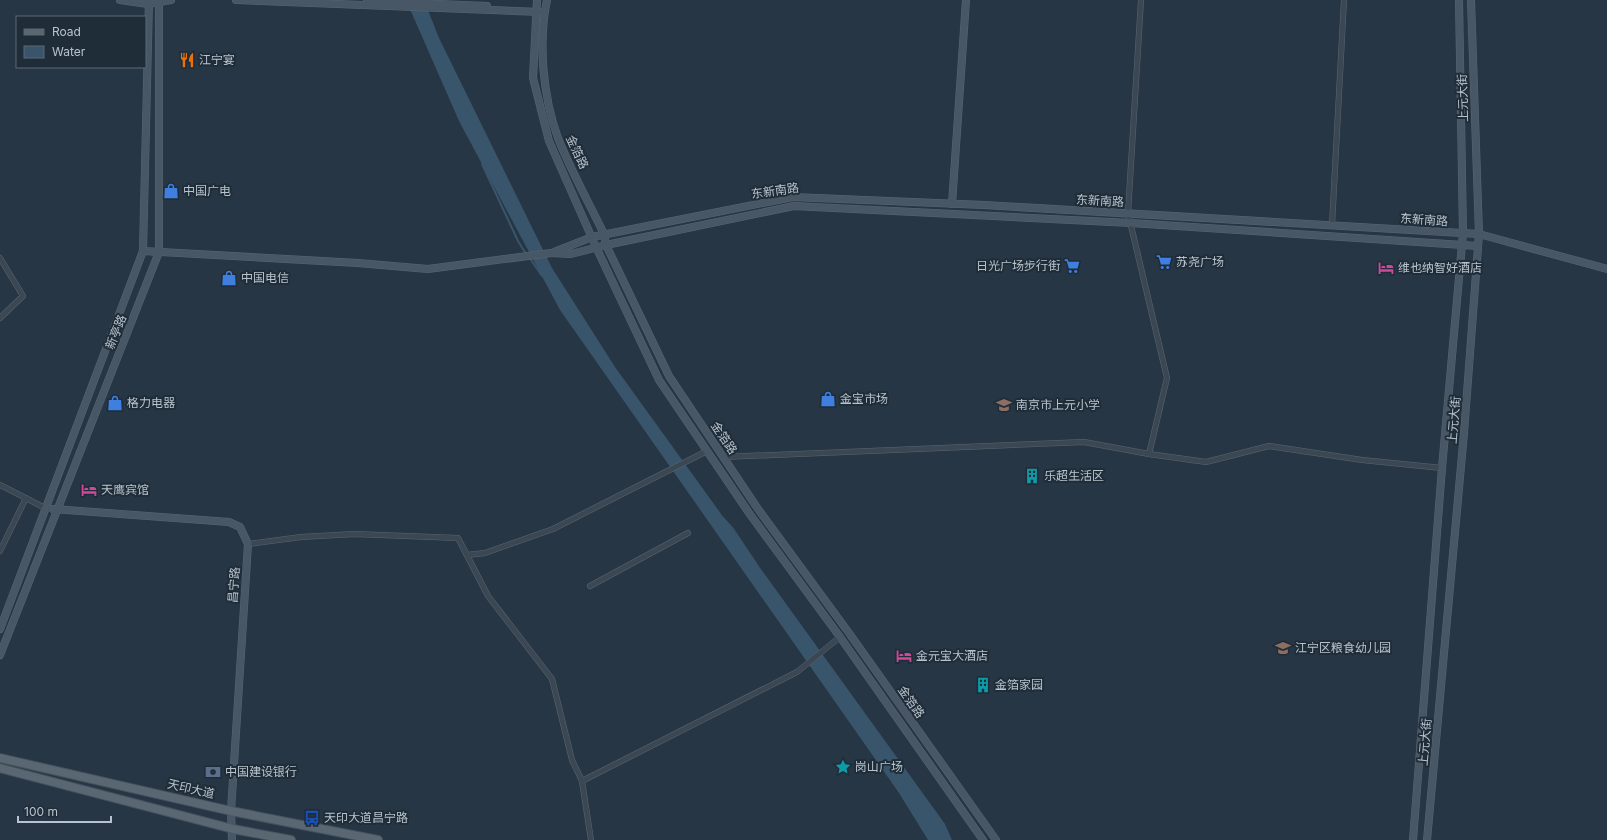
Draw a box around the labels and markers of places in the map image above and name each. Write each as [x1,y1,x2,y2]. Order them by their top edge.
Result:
restaurant icon: 江宁宴 [178,51,196,69]
place label: 江宁宴 [199,52,235,67]
shop icon: 中国广电 [162,182,180,200]
place label: 中国广电 [183,183,231,198]
supermarket icon: 苏尧广场 [1155,253,1173,271]
place label: 苏尧广场 [1176,254,1224,269]
supermarket icon: 日光广场步行街 [1063,257,1081,275]
place label: 日光广场步行街 [976,258,1060,273]
hotel icon: 维也纳智好酒店 [1377,259,1395,277]
place label: 维也纳智好酒店 [1398,260,1482,275]
shop icon: 中国电信 [220,269,238,287]
place label: 中国电信 [241,270,289,285]
shop icon: 金宝市场 [819,390,837,408]
place label: 金宝市场 [840,391,888,406]
shop icon: 格力电器 [106,394,124,412]
place label: 格力电器 [127,395,175,410]
school or university icon: 南京市上元小学 [995,396,1013,414]
place label: 南京市上元小学 [1016,397,1100,412]
building icon: 乐超生活区 [1023,467,1041,485]
place label: 乐超生活区 [1044,468,1104,483]
hotel icon: 天鹰宾馆 [80,481,98,499]
place label: 天鹰宾馆 [101,482,149,497]
school or university icon: 江宁区粮食幼儿园 [1274,639,1292,657]
place label: 江宁区粮食幼儿园 [1295,640,1391,655]
hotel icon: 金元宝大酒店 [895,647,913,665]
place label: 金元宝大酒店 [916,648,988,663]
building icon: 金箔家园 [974,676,992,694]
place label: 金箔家园 [995,677,1043,692]
place icon: 岗山广场 [834,758,852,776]
place label: 岗山广场 [855,759,903,774]
bank icon: 中国建设银行 [204,763,222,781]
place label: 中国建设银行 [225,764,297,779]
bus stop icon: 天印大道昌宁路 [303,809,321,827]
place label: 天印大道昌宁路 [324,810,408,825]

